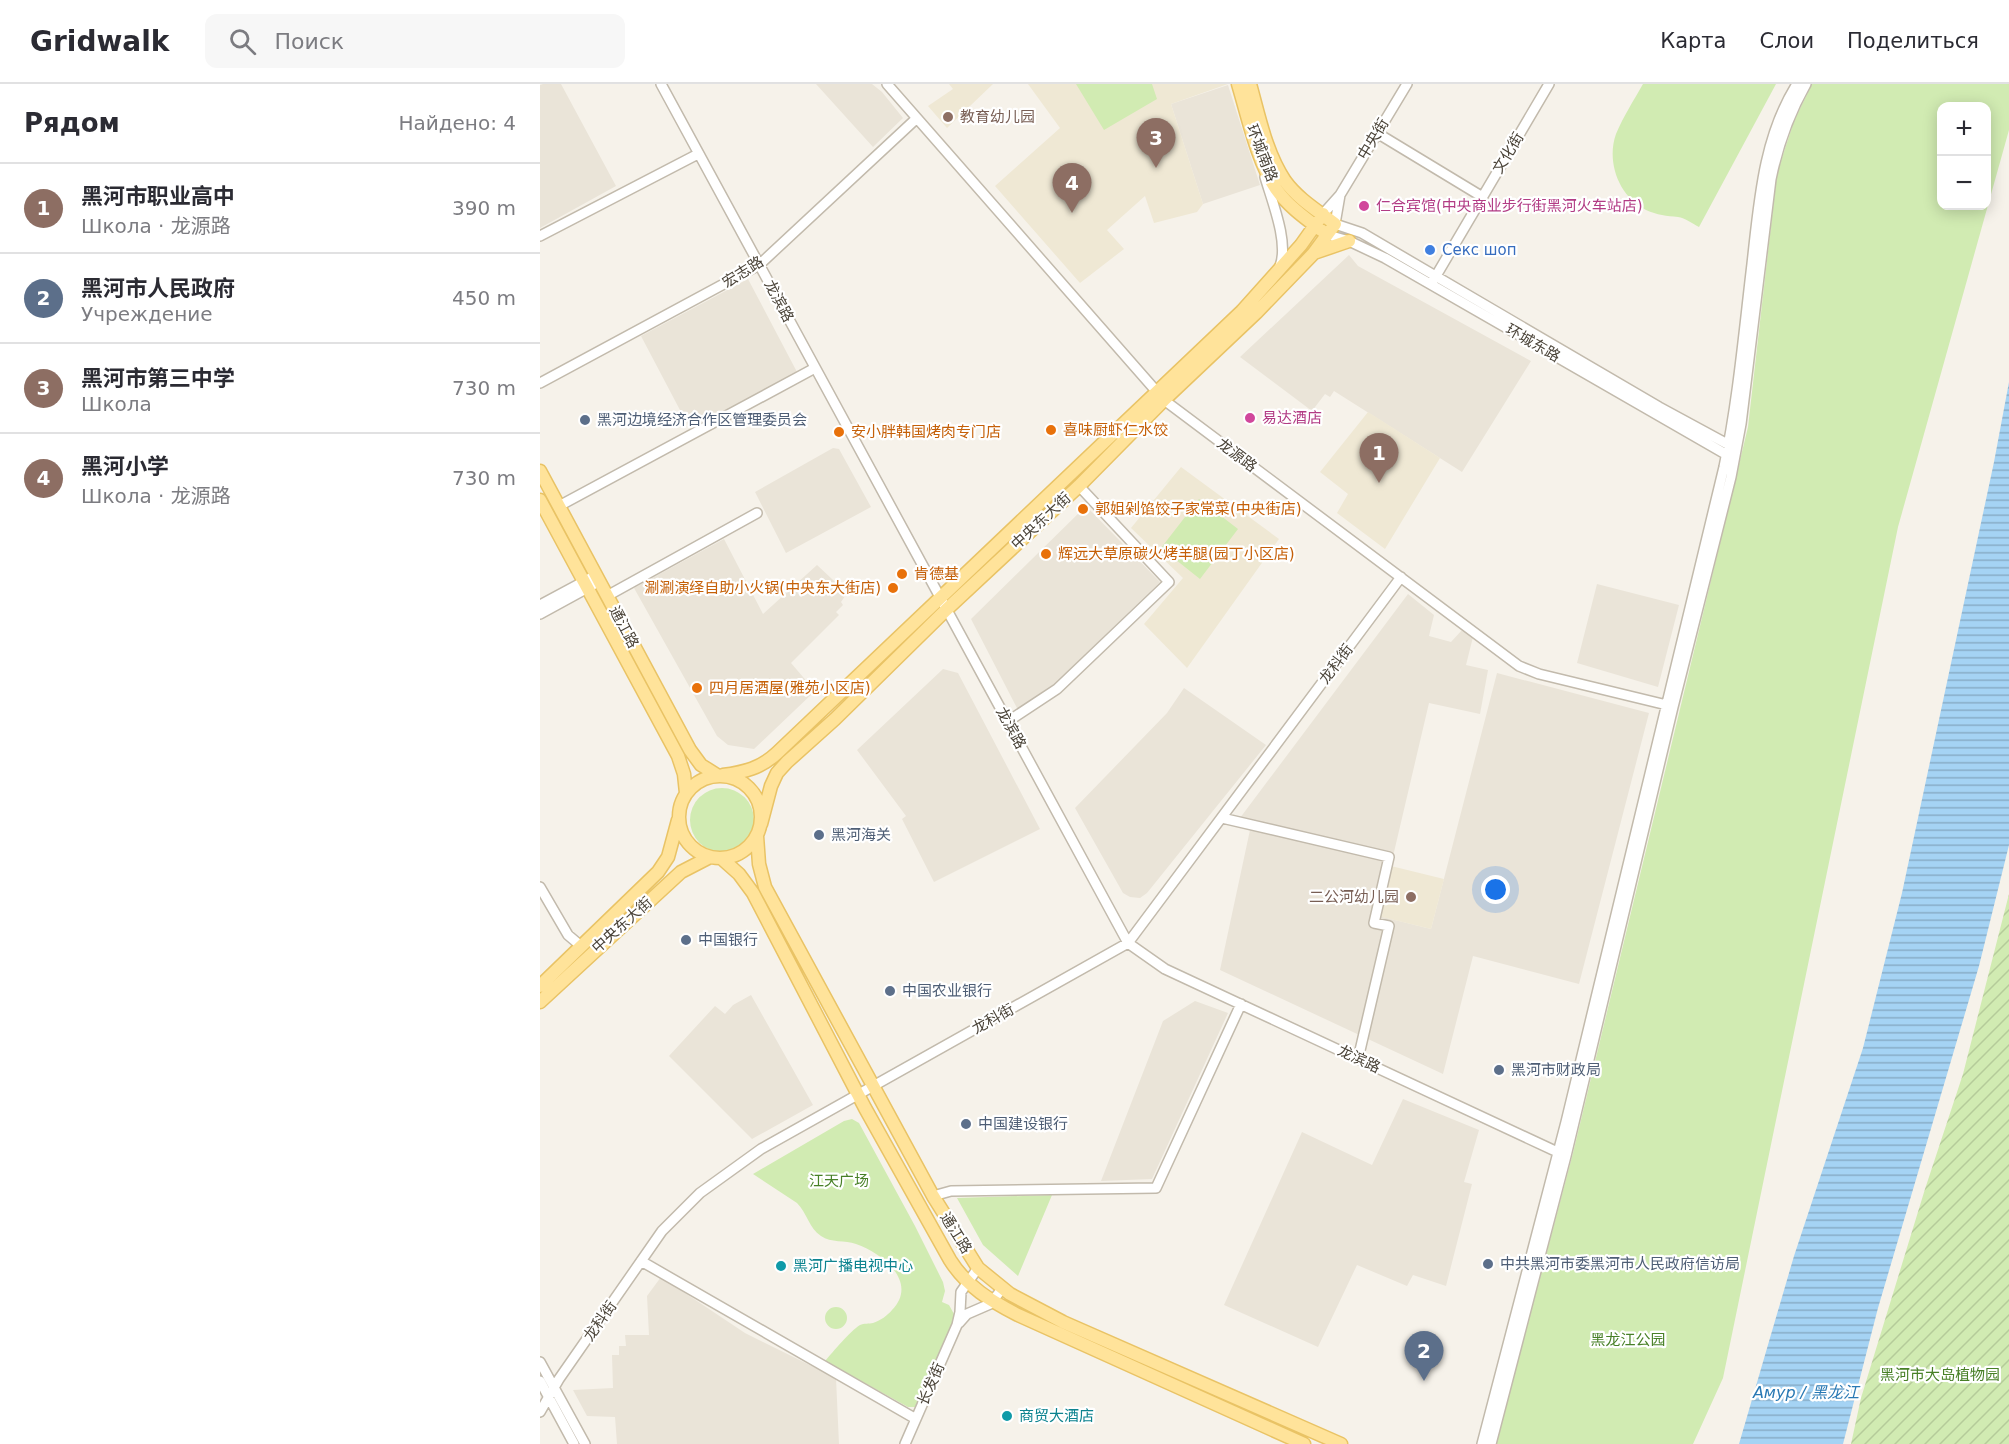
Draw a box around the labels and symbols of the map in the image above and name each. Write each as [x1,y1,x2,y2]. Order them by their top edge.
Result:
place label: 教育幼儿园 [960,108,1035,126]
marker: 教育幼儿园 [941,110,955,124]
street label: 中央街 [1354,115,1392,163]
pin: 3 [1136,118,1176,168]
street label: 环城南路 [1243,122,1281,184]
street label: 文化街 [1489,129,1527,177]
pin: 4 [1052,164,1092,213]
place label: 仁合宾馆(中央商业步行街黑河火车站店) [1376,197,1643,215]
marker: 仁合宾馆(中央商业步行街黑河火车站店) [1357,199,1371,213]
place label: Секс шоп [1442,241,1517,259]
marker: Секс шоп [1423,243,1437,257]
street label: 宏志路 [719,252,767,292]
street label: 龙滨路 [760,277,798,325]
street label: 环城东路 [1503,320,1563,366]
place label: 易达酒店 [1262,409,1322,427]
place label: 黑河边境经济合作区管理委员会 [597,411,807,429]
marker: 易达酒店 [1243,411,1257,425]
marker: 黑河边境经济合作区管理委员会 [578,413,592,427]
place label: 喜味厨虾仁水饺 [1063,421,1168,439]
place label: 安小胖韩国烤肉专门店 [851,423,1001,441]
marker: 喜味厨虾仁水饺 [1044,423,1058,437]
marker: 安小胖韩国烤肉专门店 [832,425,846,439]
street label: 龙源路 [1214,434,1260,476]
pin: 1 [1360,434,1398,483]
street label: 中央东大街 [1007,489,1075,553]
place label: 郭姐剁馅饺子家常菜(中央街店) [1095,500,1302,518]
marker: 郭姐剁馅饺子家常菜(中央街店) [1076,502,1090,516]
place label: 辉远大草原碳火烤羊腿(园丁小区店) [1058,545,1295,563]
marker: 辉远大草原碳火烤羊腿(园丁小区店) [1039,547,1053,561]
place label: 肯德基 [914,565,959,583]
marker: 肯德基 [895,567,909,581]
place label: 涮涮演绎自助小火锅(中央东大街店) [644,579,881,597]
marker: 涮涮演绎自助小火锅(中央东大街店) [886,581,900,595]
street label: 通江路 [605,603,643,651]
street label: 龙科街 [1315,641,1357,687]
place label: 四月居酒屋(雅苑小区店) [709,679,871,697]
marker: 四月居酒屋(雅苑小区店) [690,681,704,695]
street label: 龙滨路 [992,704,1030,752]
place label: 黑河海关 [831,826,891,844]
marker: 黑河海关 [812,828,826,842]
your location [1481,875,1510,904]
place label: 二公河幼儿园 [1309,888,1399,906]
marker: 二公河幼儿园 [1404,890,1418,904]
street label: 中央东大街 [588,893,656,957]
place label: 中国银行 [698,931,758,949]
marker: 中国银行 [679,933,693,947]
place label: 中国农业银行 [902,982,992,1000]
marker: 中国农业银行 [883,984,897,998]
street label: 龙科街 [969,1000,1017,1038]
street label: 龙滨路 [1335,1041,1383,1077]
place label: 黑河市财政局 [1511,1061,1601,1079]
marker: 黑河市财政局 [1492,1063,1506,1077]
place label: 中国建设银行 [978,1115,1068,1133]
marker: 中国建设银行 [959,1117,973,1131]
park label: 江天广场 [809,1172,869,1190]
street label: 通江路 [936,1209,976,1257]
place label: 中共黑河市委黑河市人民政府信访局 [1500,1255,1740,1273]
place label: 黑河广播电视中心 [793,1257,913,1275]
marker: 中共黑河市委黑河市人民政府信访局 [1481,1257,1495,1271]
marker: 黑河广播电视中心 [774,1259,788,1273]
street label: 龙科街 [580,1297,620,1345]
park label: 黑龙江公园 [1590,1331,1666,1349]
pin: 2 [1404,1332,1444,1381]
street label: 长发街 [914,1360,948,1408]
park label: 黑河市大岛植物园 [1880,1366,2000,1384]
water label: Амур / 黑龙江 [1752,1383,1861,1402]
place label: 商贸大酒店 [1019,1407,1094,1425]
marker: 商贸大酒店 [1000,1409,1014,1423]

